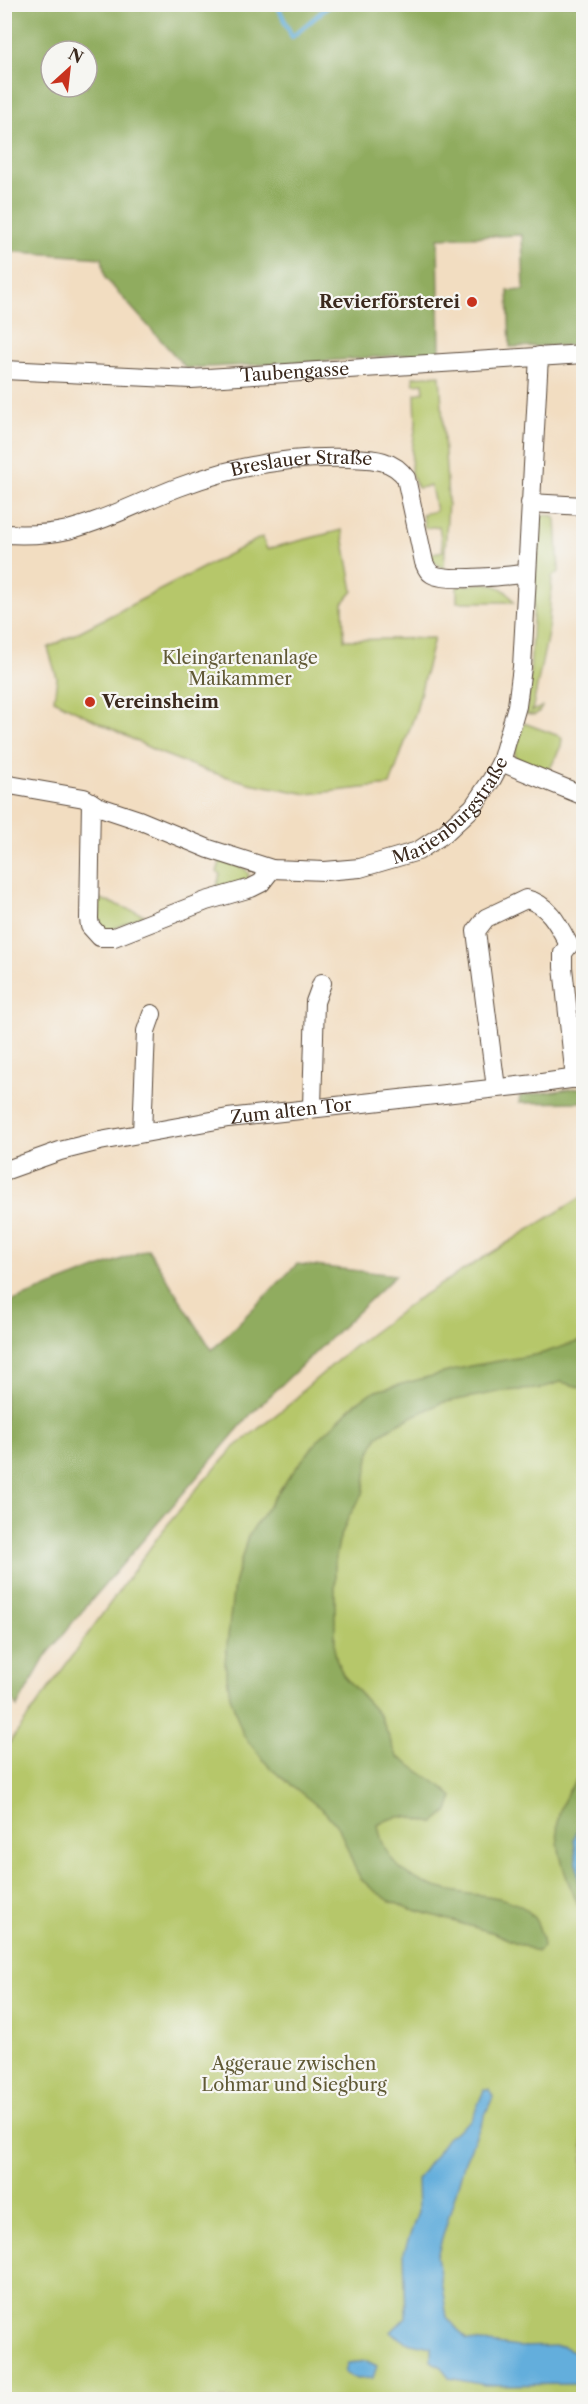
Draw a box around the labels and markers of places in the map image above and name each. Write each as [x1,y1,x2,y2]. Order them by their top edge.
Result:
place label: Revierförsterei [319,291,461,313]
marker: Revierförsterei [465,295,479,309]
place label: Vereinsheim [101,691,219,713]
marker: Vereinsheim [83,695,97,709]

